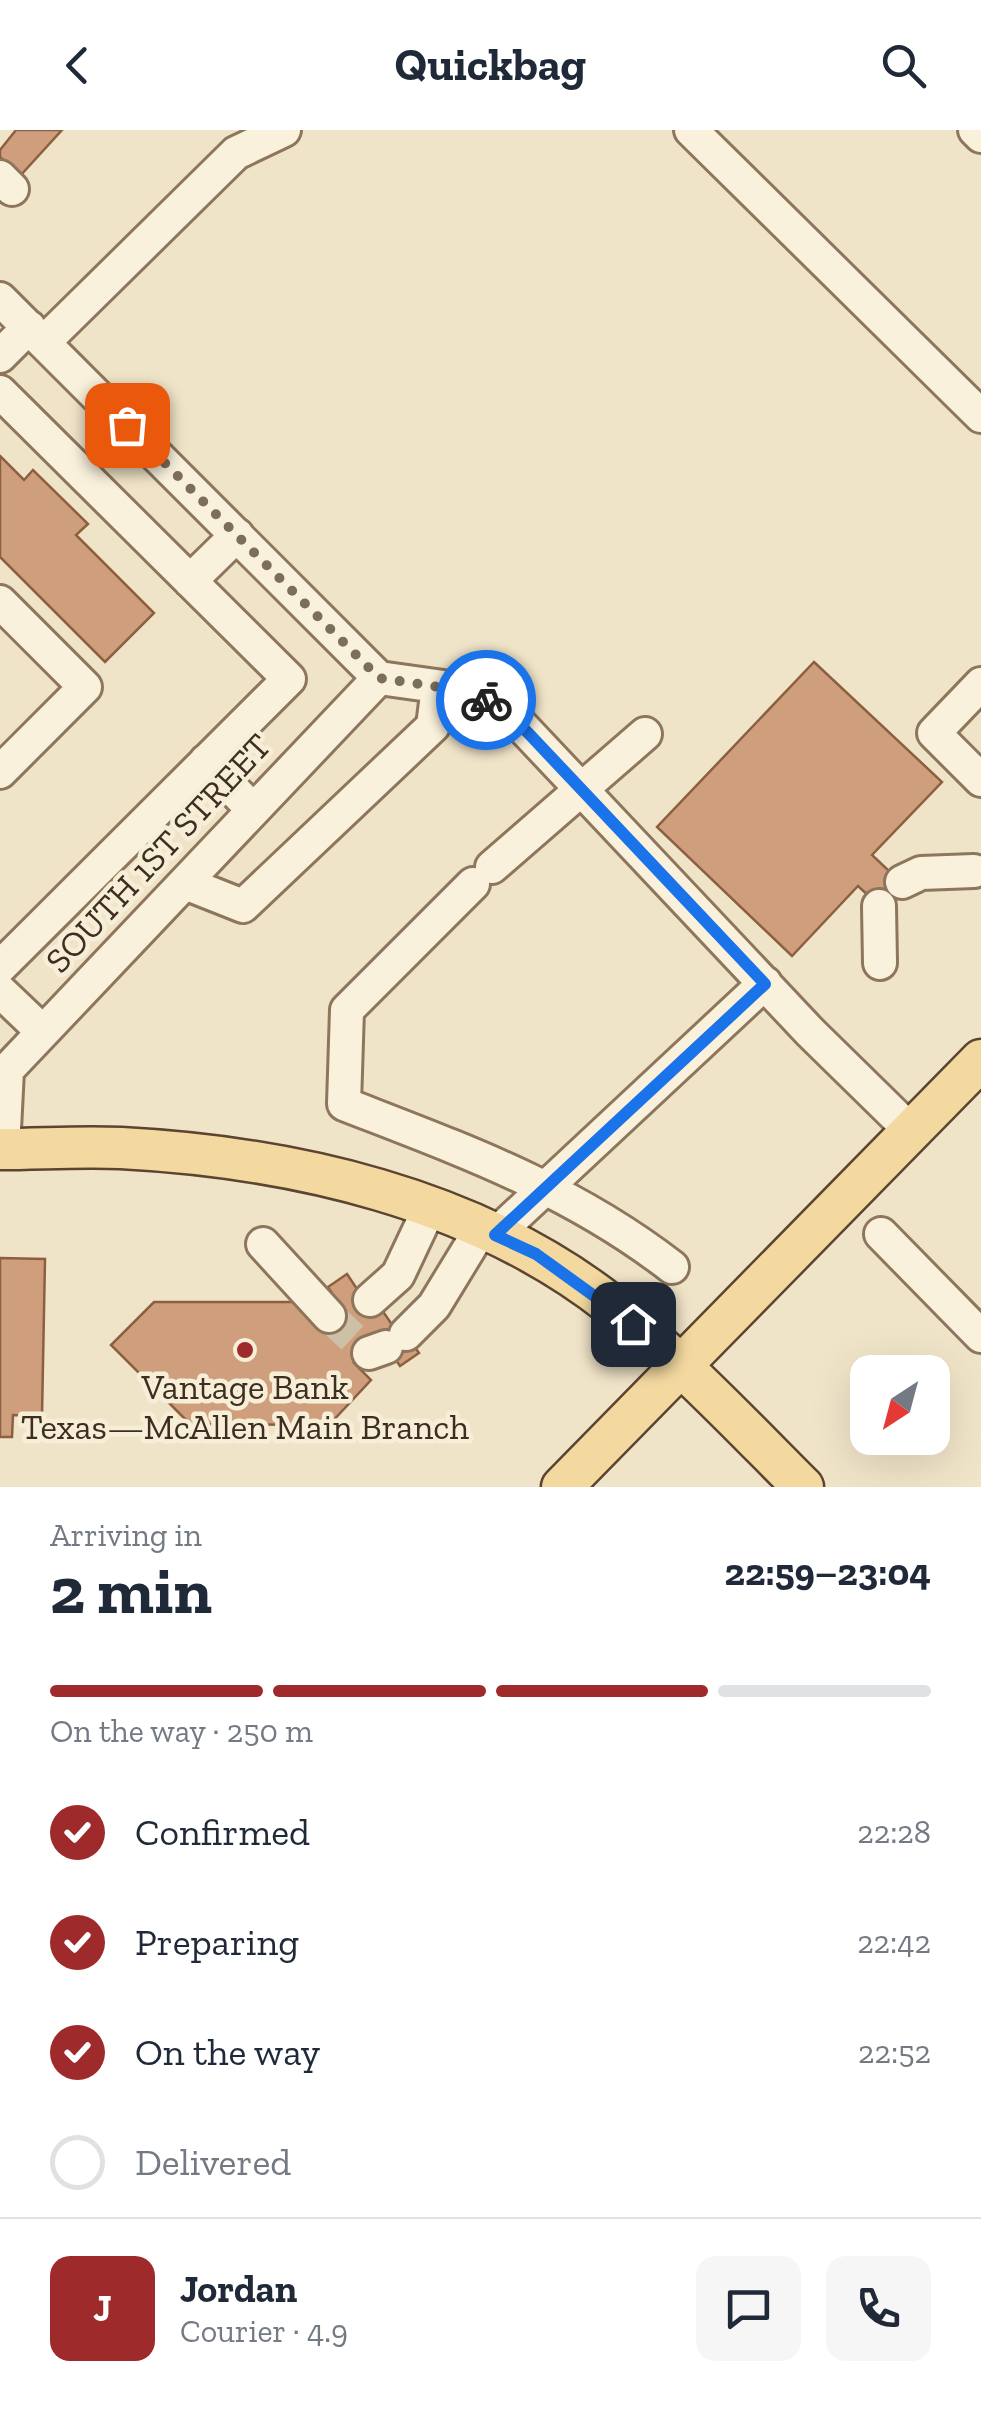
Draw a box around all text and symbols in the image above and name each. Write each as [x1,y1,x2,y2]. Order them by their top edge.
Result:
icon: back [50,38,105,93]
text: Quickbag [395,38,586,92]
icon: search [876,38,931,93]
pin [85,383,170,468]
icon: bag [100,398,155,453]
courier [436,650,536,750]
icon: bike [459,673,514,728]
street label: SOUTH 1ST STREET [37,725,279,981]
pin [591,1282,676,1367]
icon: home [606,1297,661,1352]
marker: Vantage Bank Texas—McAllen Main Branch [234,1339,256,1361]
north arrow [850,1355,950,1455]
map controls [850,1355,950,1455]
place label: Vantage Bank Texas—McAllen Main Branch [21,1366,469,1448]
text: Arriving in [50,1516,202,1554]
text: 22:59–23:04 [725,1549,931,1595]
text: 2 min [50,1552,212,1630]
text: On the way · 250 m [50,1712,313,1750]
icon: check [50,1805,105,1860]
text: Confirmed [135,1809,310,1855]
text: 22:28 [857,1813,931,1851]
icon: check [50,1915,105,1970]
text: Preparing [135,1919,299,1965]
text: 22:42 [857,1923,931,1961]
icon: check [50,2025,105,2080]
text: On the way [135,2029,320,2075]
text: 22:52 [858,2033,931,2071]
text: Delivered [135,2139,291,2185]
button: chat [696,2256,801,2361]
button: phone [826,2256,931,2361]
text: Jordan [180,2266,297,2312]
text: J [93,2285,112,2331]
text: Courier · 4.9 [180,2312,348,2350]

